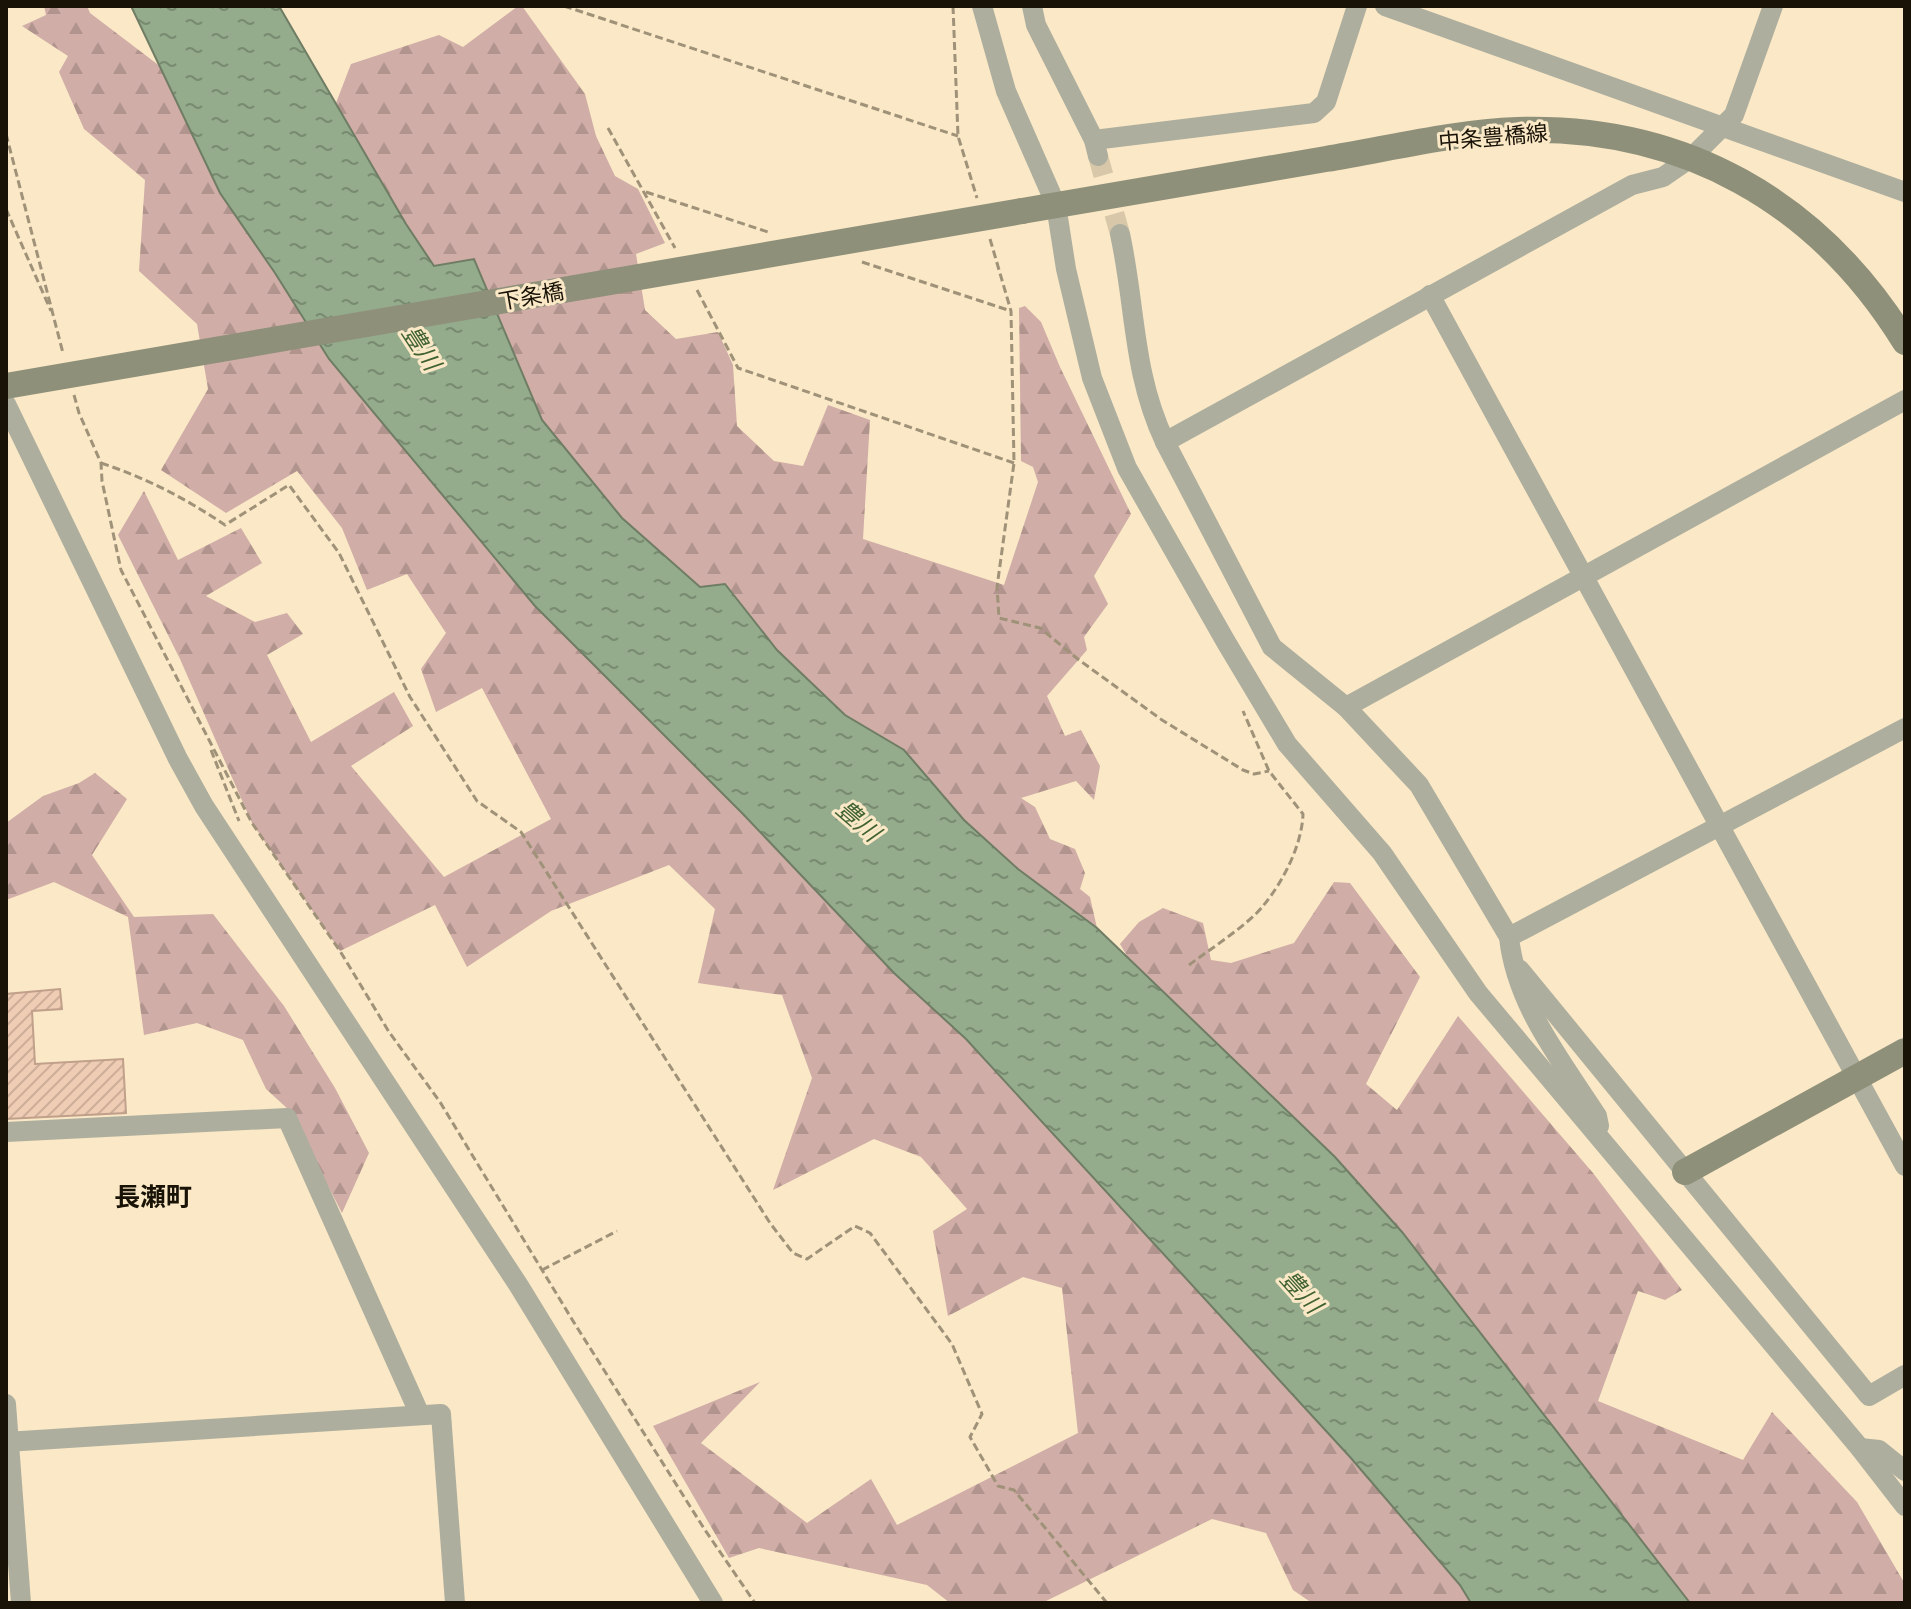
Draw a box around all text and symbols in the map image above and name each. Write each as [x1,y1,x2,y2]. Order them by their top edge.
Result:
street label: 中条豊橋線 [1437,119,1549,155]
street label: 下条橋 [496,277,566,315]
water label: 豊川 [396,320,448,378]
water label: 豊川 [831,794,888,849]
district label: 長瀬町 [114,1181,192,1212]
water label: 豊川 [1275,1264,1330,1321]

